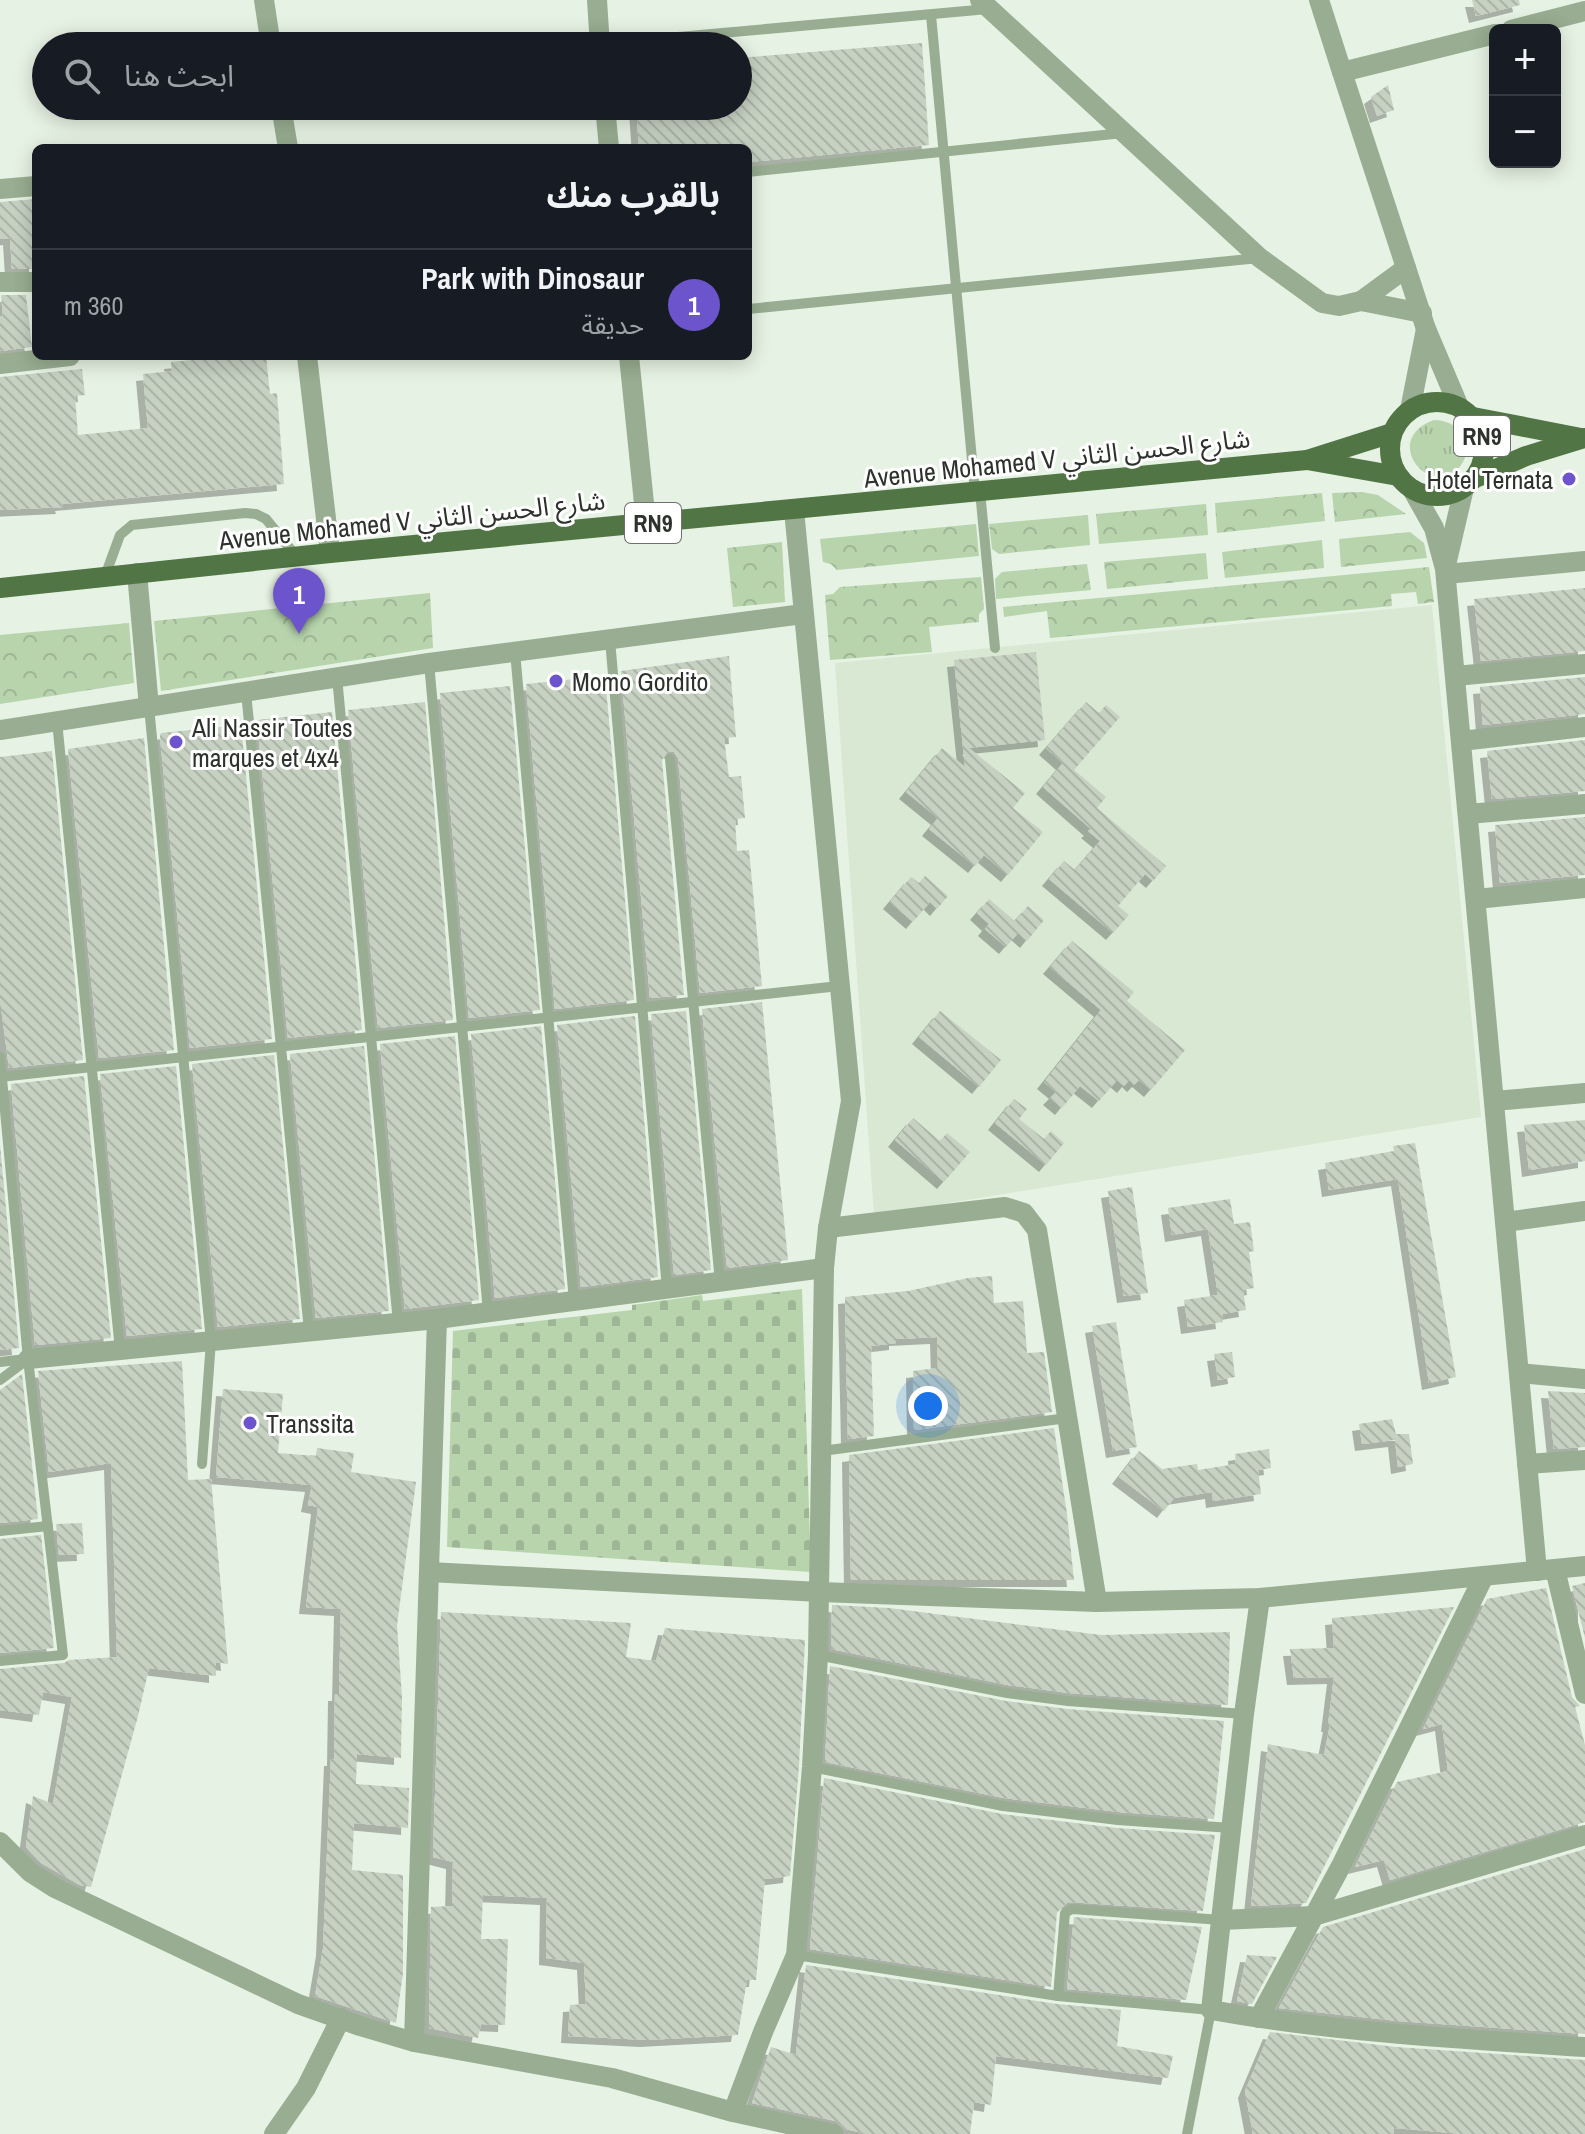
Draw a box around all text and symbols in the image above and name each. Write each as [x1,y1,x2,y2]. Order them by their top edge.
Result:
map controls [1489,24,1561,168]
button: + [1489,24,1561,96]
search box [32,32,752,120]
icon: search [60,54,104,98]
text: ابحث هنا [124,55,234,95]
button: − [1489,96,1561,168]
text: بالقرب منك [546,172,720,218]
text: Park with Dinosaur [421,258,644,298]
text: 360 m [64,288,123,323]
text: 1 [688,288,700,323]
text: حديقة [582,307,644,342]
road number: RN9 [1454,416,1510,456]
street label: Avenue Mohamed V شارع الحسن الثاني [861,420,1252,499]
place label: Hotel Ternata [1427,462,1553,497]
marker: Hotel Ternata [1560,470,1578,488]
street label: Avenue Mohamed V شارع الحسن الثاني [216,482,607,561]
road number: RN9 [625,503,681,543]
pin: 1 [273,568,325,634]
place label: Momo Gordito [572,664,708,699]
marker: Momo Gordito [547,672,565,690]
place label: Ali Nassir Toutes marques et 4x4 [191,710,353,775]
marker: Ali Nassir Toutes marques et 4x4 [167,733,185,751]
your location [908,1386,948,1426]
place label: Transsita [266,1406,354,1441]
marker: Transsita [241,1414,259,1432]

